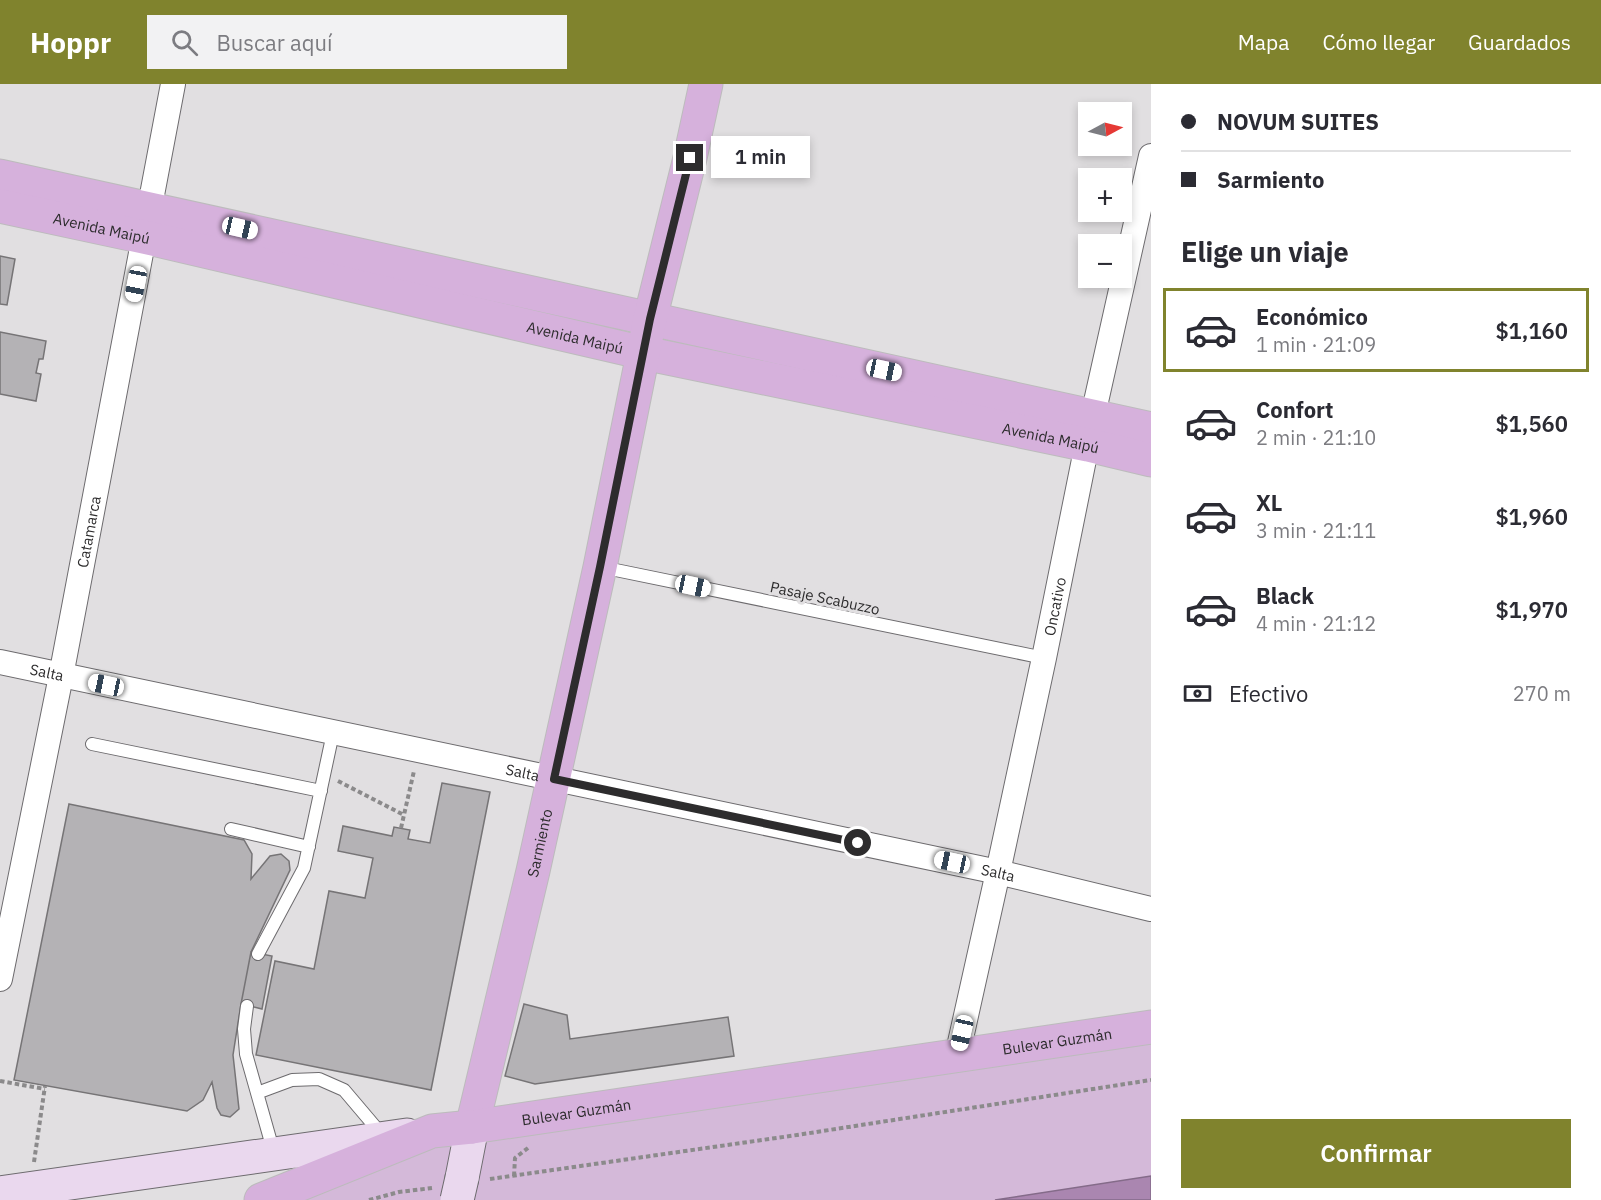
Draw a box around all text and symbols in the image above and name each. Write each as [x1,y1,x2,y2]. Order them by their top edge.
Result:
search box [147,15,567,69]
text: Hoppr [30,24,111,61]
icon: search [168,26,201,59]
text: Buscar aquí [216,28,333,57]
text: Mapa [1238,28,1289,56]
text: Cómo llegar [1322,28,1435,56]
text: Guardados [1468,28,1571,56]
north arrow [1078,102,1132,156]
map controls [1078,102,1132,288]
text: NOVUM SUITES [1217,107,1379,136]
callout: 1 min [711,137,810,179]
text: 1 min [735,143,786,170]
route end [676,144,703,171]
text: Sarmiento [1217,165,1324,194]
button: + [1078,168,1132,222]
street label: Avenida Maipú [51,208,152,248]
car [220,215,260,241]
button: − [1078,234,1132,288]
text: Elige un viaje [1181,234,1349,269]
car [124,265,148,303]
text: Económico [1256,302,1368,331]
icon: car [1184,303,1238,357]
text: $1,160 [1495,316,1568,345]
street label: Avenida Maipú [525,317,625,357]
text: 1 min · 21:09 [1256,331,1376,358]
car [865,357,903,383]
text: Confort [1256,395,1334,424]
icon: car [1184,396,1238,450]
text: $1,560 [1495,409,1568,438]
street label: Avenida Maipú [1001,418,1101,457]
text: 2 min · 21:10 [1256,424,1376,451]
text: XL [1256,488,1282,517]
icon: car [1184,489,1238,543]
street label: Catamarca [72,494,104,569]
text: $1,960 [1495,502,1568,531]
text: 3 min · 21:11 [1256,517,1376,544]
car [674,573,712,599]
street label: Oncativo [1039,575,1070,637]
street label: Pasaje Scabuzzo [769,577,881,619]
text: Black [1256,581,1314,610]
icon: car [1184,582,1238,636]
text: $1,970 [1495,595,1568,624]
text: 4 min · 21:12 [1256,610,1376,637]
street label: Salta [28,659,66,685]
car [87,672,125,698]
icon: cash [1181,677,1214,710]
text: Efectivo [1229,679,1308,708]
text: 270 m [1513,680,1571,707]
street label: Salta [504,759,541,785]
street label: Sarmiento [522,807,556,879]
route start [844,829,871,856]
car [933,849,971,875]
street label: Salta [980,859,1017,885]
car [949,1013,975,1053]
street label: Bulevar Guzmán [1001,1023,1113,1058]
street label: Bulevar Guzmán [520,1094,632,1129]
button: Confirmar [1181,1119,1571,1188]

